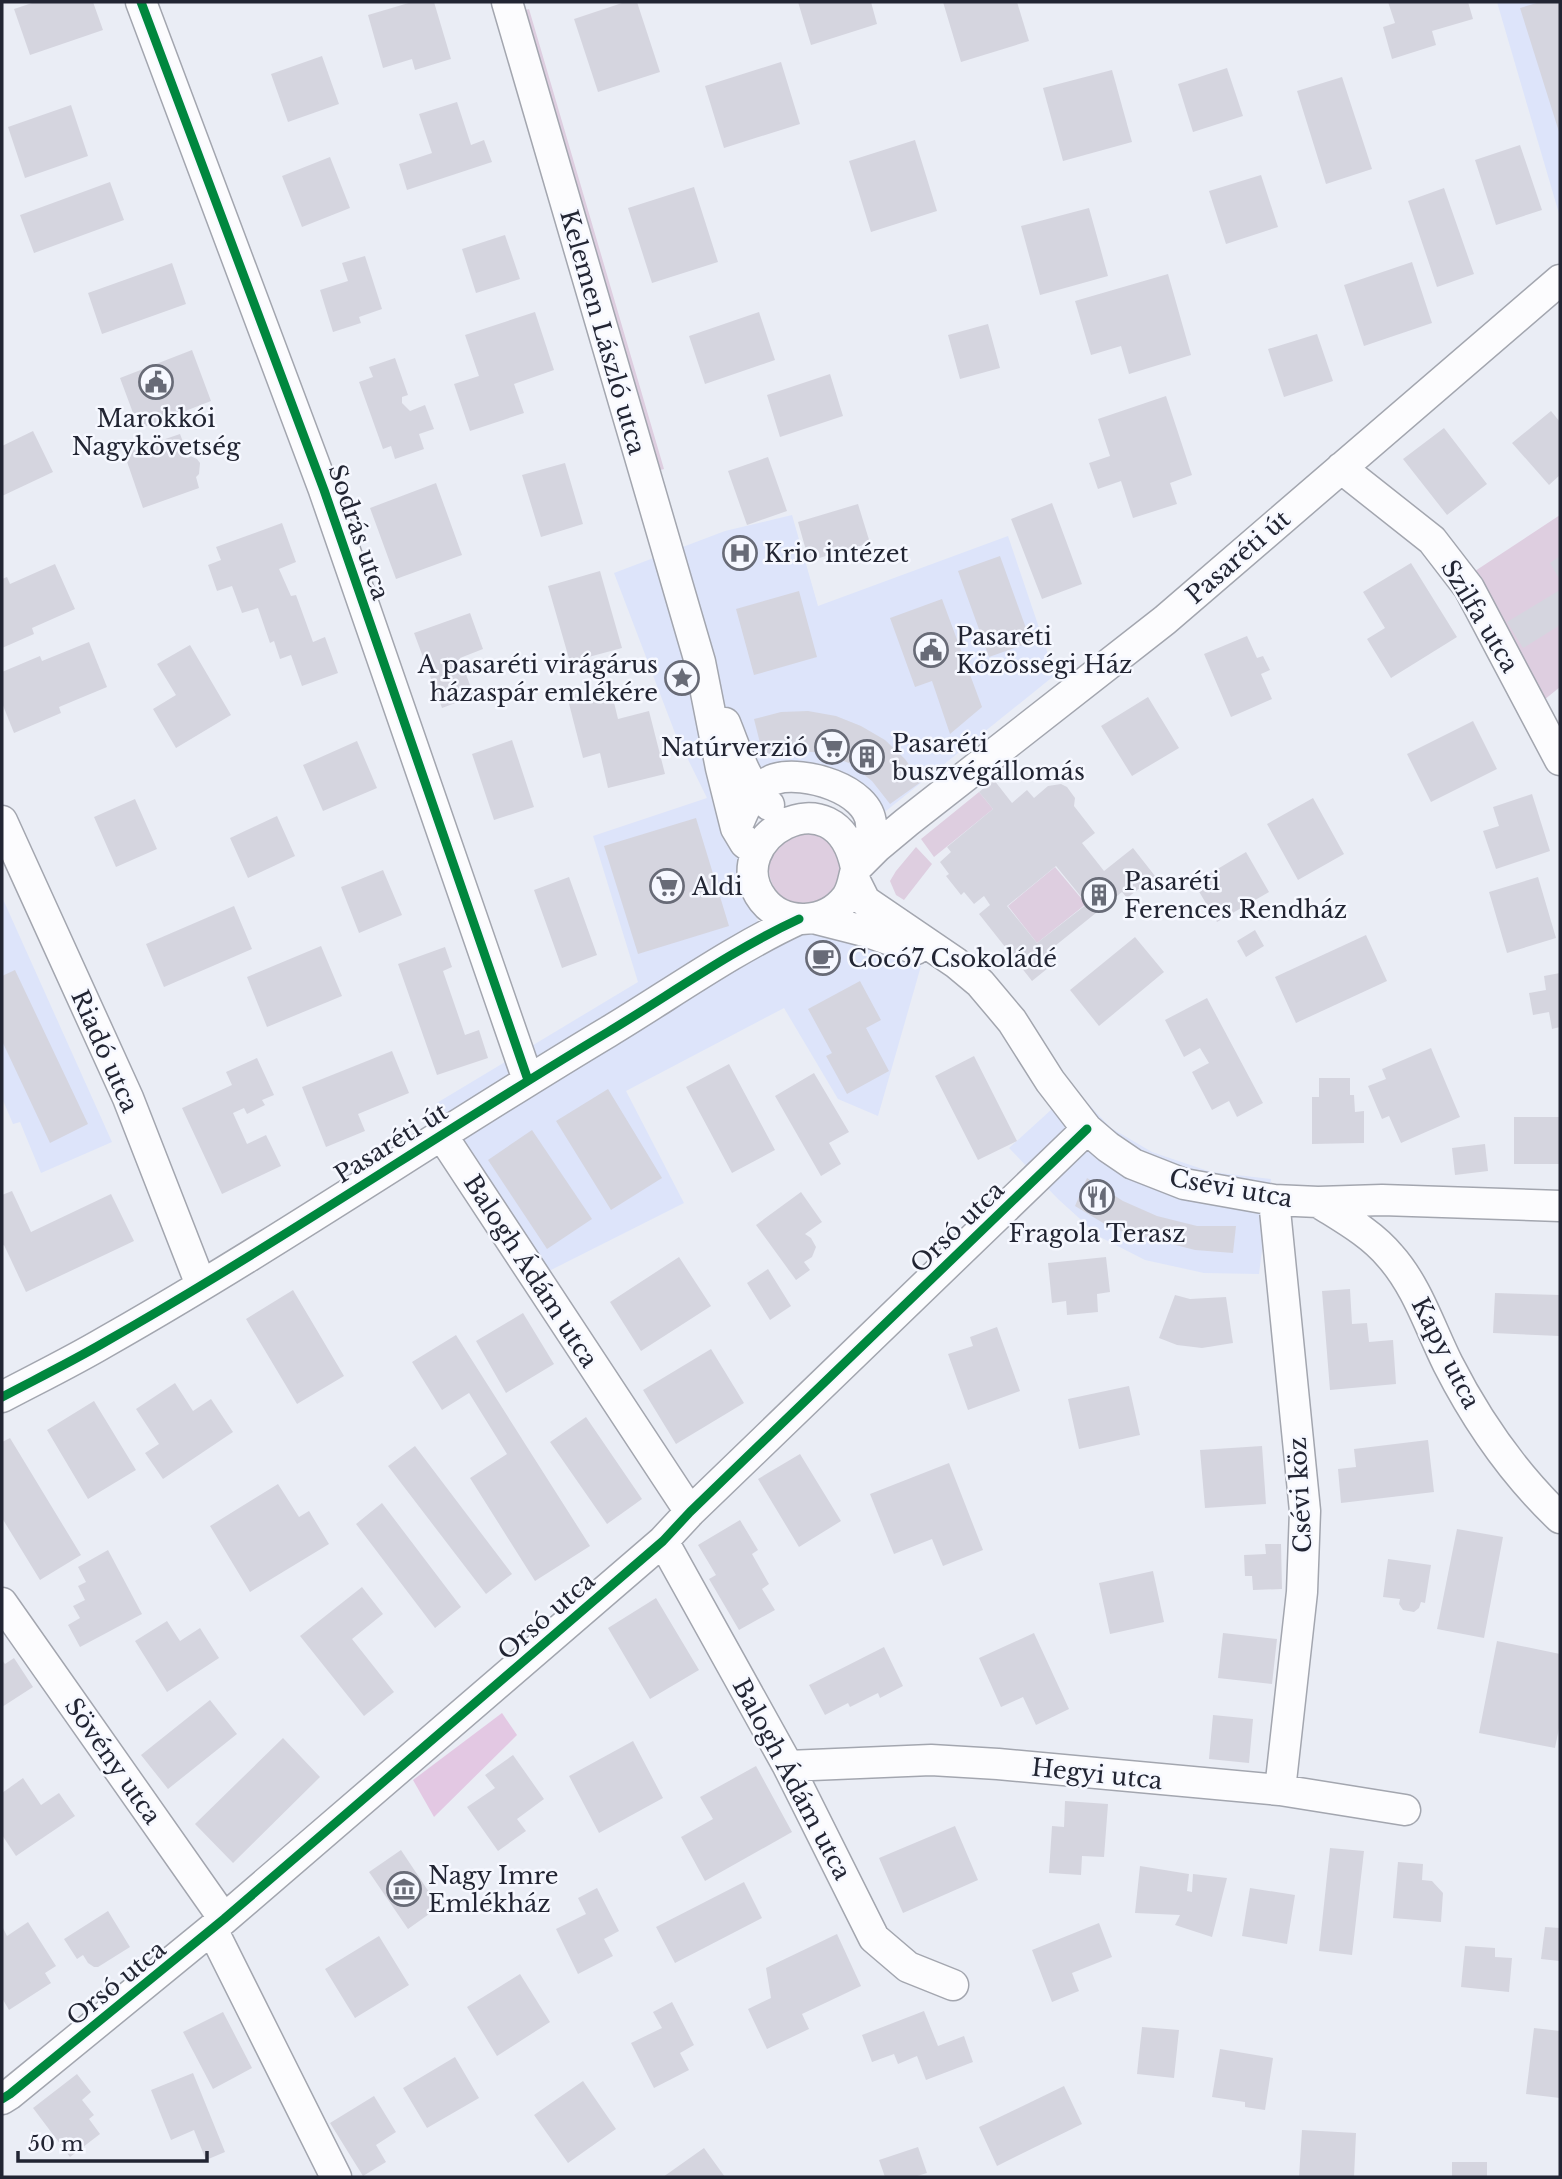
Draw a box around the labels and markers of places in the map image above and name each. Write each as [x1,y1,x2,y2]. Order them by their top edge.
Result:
public building icon: Marokkói Nagykövetség [137,363,175,401]
place label: Marokkói Nagykövetség [72,404,241,461]
hospital icon: Krio intézet [721,534,759,572]
place label: Krio intézet [764,539,909,568]
place label: Pasaréti Közösségi Ház [956,622,1132,679]
public building icon: Pasaréti Közösségi Ház [912,631,950,669]
place label: A pasaréti virágárus házaspár emlékére [417,650,658,707]
place icon: A pasaréti virágárus házaspár emlékére [663,659,701,697]
supermarket icon: Natúrverzió [813,728,851,766]
place label: Pasaréti buszvégállomás [891,729,1085,786]
place label: Natúrverzió [661,733,808,762]
building icon: Pasaréti buszvégállomás [848,738,886,776]
supermarket icon: Aldi [648,867,686,905]
place label: Pasaréti Ferences Rendház [1124,867,1347,924]
place label: Aldi [691,872,743,901]
building icon: Pasaréti Ferences Rendház [1080,876,1118,914]
cafe icon: Cocó7 Csokoládé [804,939,842,977]
place label: Cocó7 Csokoládé [848,944,1057,973]
restaurant icon: Fragola Terasz [1078,1178,1116,1216]
place label: Fragola Terasz [1009,1219,1186,1248]
place label: Nagy Imre Emlékház [428,1861,559,1918]
museum icon: Nagy Imre Emlékház [385,1870,423,1908]

